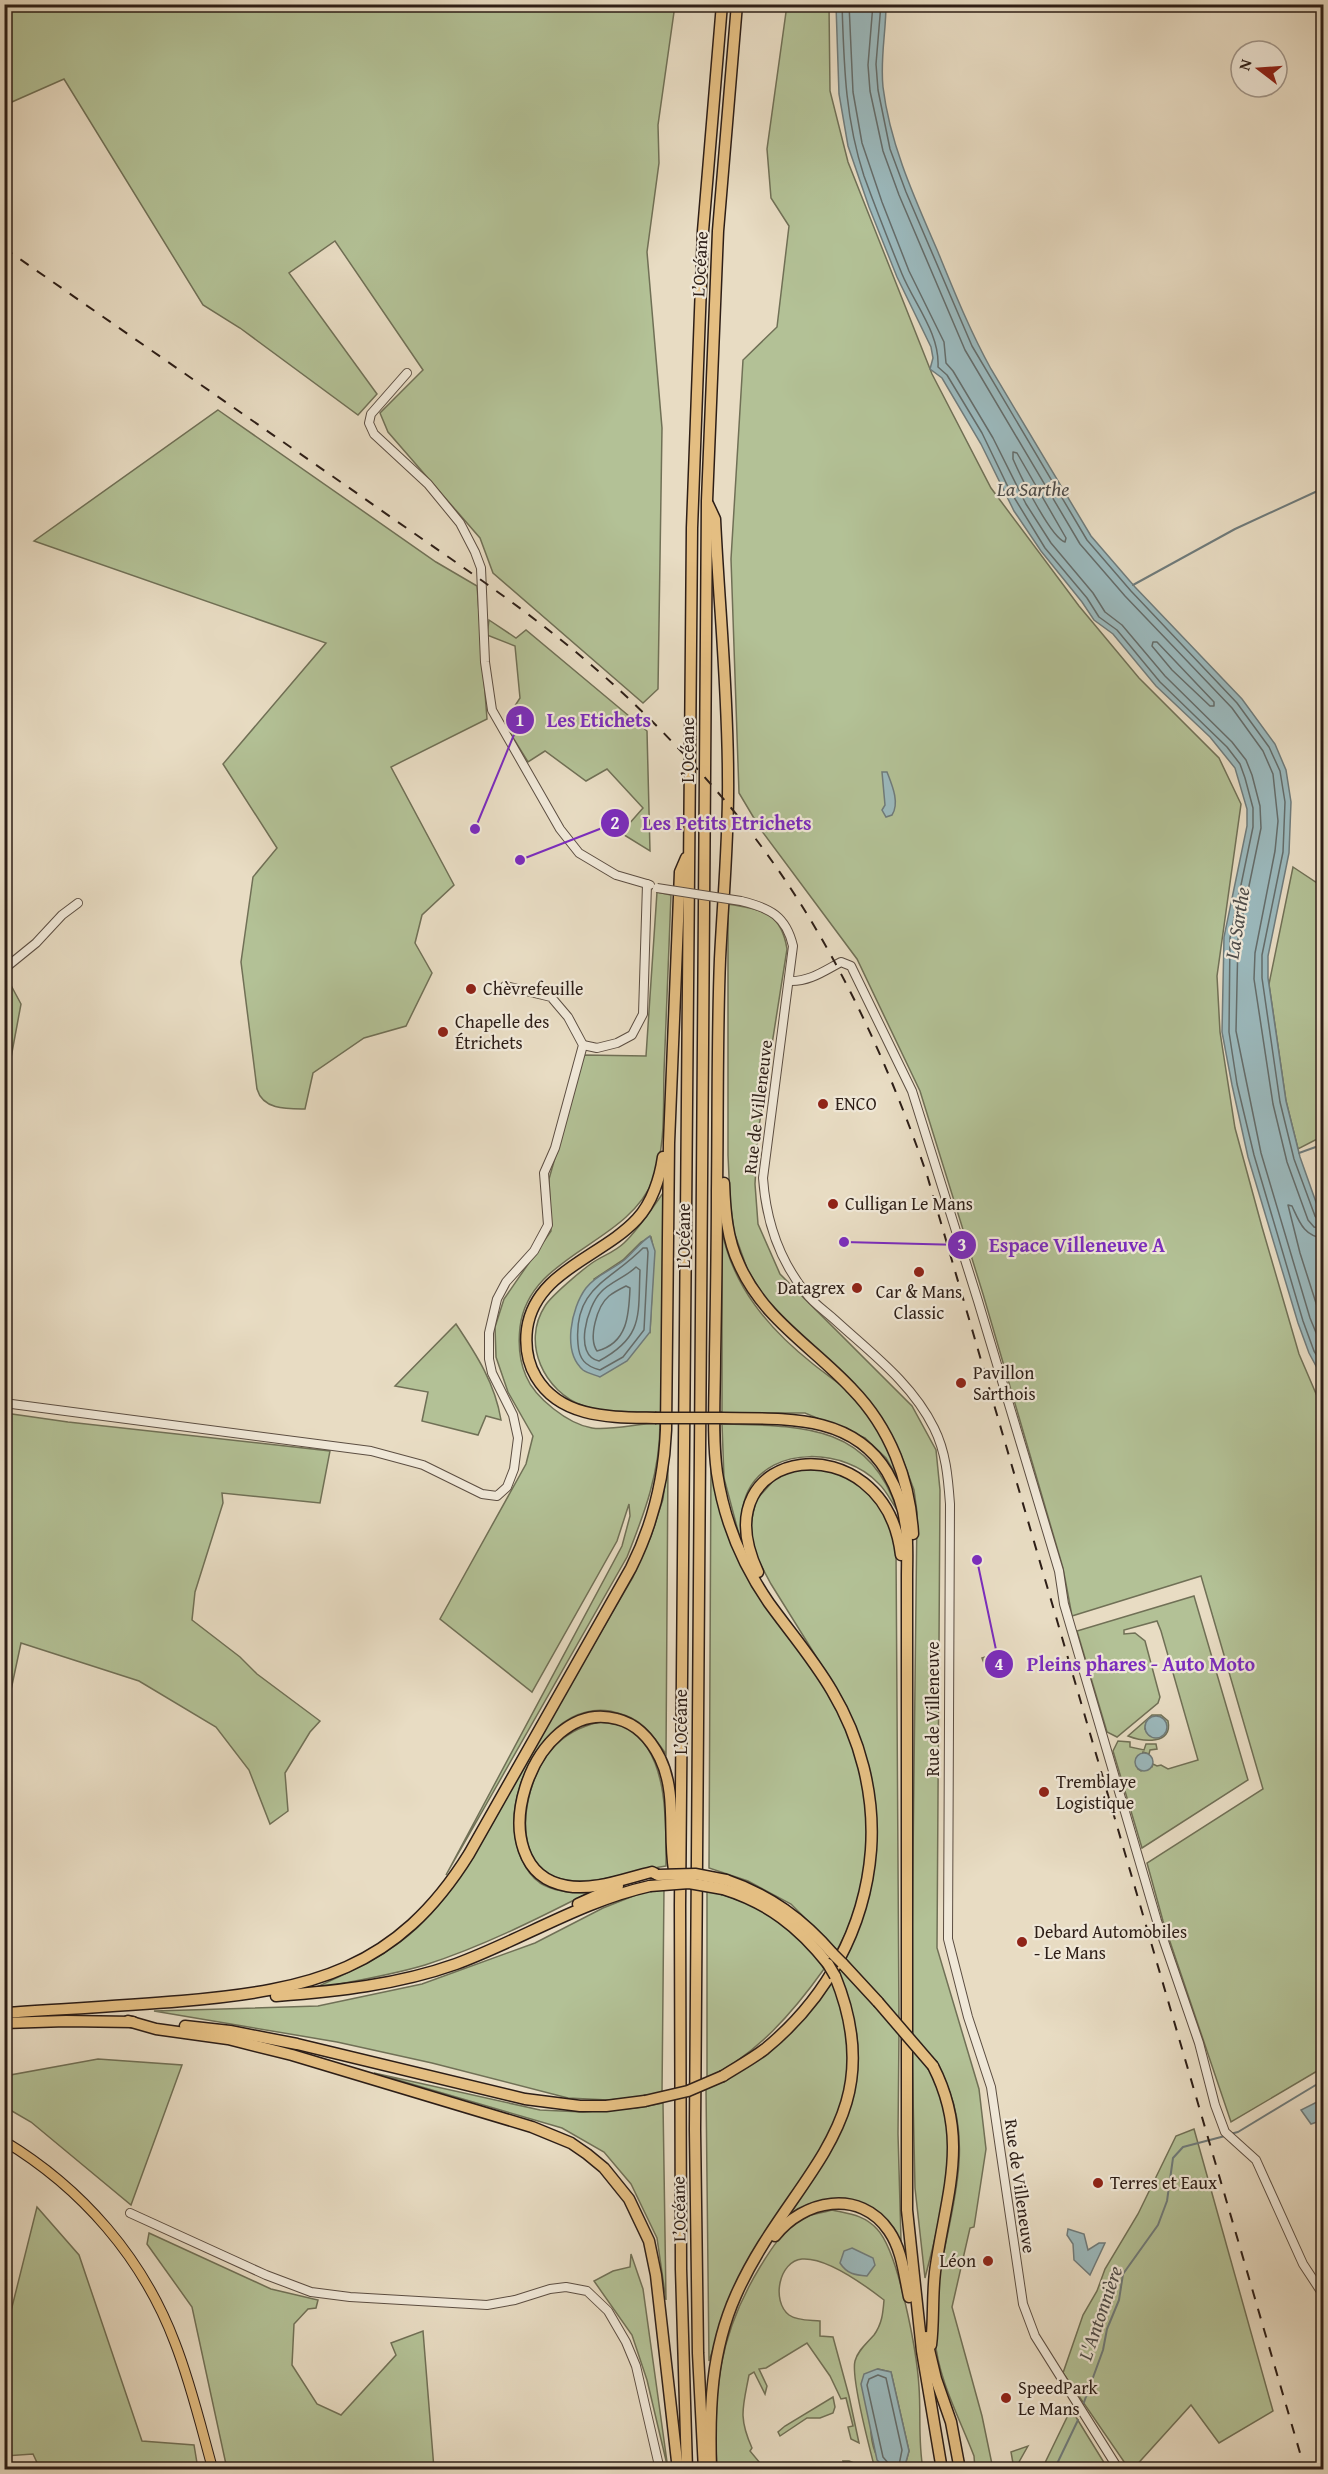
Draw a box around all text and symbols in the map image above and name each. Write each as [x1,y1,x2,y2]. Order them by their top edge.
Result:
north arrow [1229,39,1289,99]
text: N [1232,56,1258,73]
street label: L’Océane [684,230,715,298]
water label: La Sarthe [996,474,1069,503]
callout: Les Etichets [505,701,663,739]
text: Les Etichets [547,705,651,734]
text: 1 [515,706,525,733]
street label: L’Océane [674,717,701,783]
callout: Les Petits Etrichets [600,804,823,842]
text: Les Petits Etrichets [642,808,812,837]
text: 2 [610,809,620,836]
water label: La Sarthe [1216,885,1257,962]
place label: Chèvrefeuille [483,975,583,1002]
marker: Chèvrefeuille [464,982,478,996]
place label: Chapelle des Étrichets [455,1008,549,1056]
marker: Chapelle des Étrichets [436,1025,450,1039]
street label: Rue de Villeneuve [736,1038,779,1176]
place label: ENCO [835,1090,877,1117]
marker: ENCO [816,1097,830,1111]
place label: Culligan Le Mans [845,1190,973,1217]
marker: Culligan Le Mans [826,1197,840,1211]
street label: L’Océane [670,1203,697,1269]
callout: Espace Villeneuve A [947,1226,1177,1264]
text: Espace Villeneuve A [989,1230,1165,1259]
text: 3 [957,1231,967,1258]
marker: Car & Mans Classic [912,1265,926,1279]
place label: Datagrex [777,1274,846,1301]
place label: Car & Mans Classic [876,1278,962,1326]
marker: Datagrex [850,1281,864,1295]
place label: Pavillon Sarthois [973,1359,1036,1407]
marker: Pavillon Sarthois [954,1376,968,1390]
street label: Rue de Villeneuve [919,1641,946,1777]
callout: Pleins phares - Auto Moto [984,1645,1267,1683]
text: Pleins phares - Auto Moto [1027,1649,1256,1678]
text: 4 [994,1650,1004,1677]
street label: L’Océane [667,1689,694,1755]
place label: Tremblaye Logistique [1056,1768,1136,1816]
marker: Tremblaye Logistique [1037,1785,1051,1799]
place label: Debard Automobiles - Le Mans [1034,1918,1187,1966]
marker: Debard Automobiles - Le Mans [1015,1935,1029,1949]
street label: Rue de Villeneuve [998,2117,1043,2255]
place label: Terres et Eaux [1110,2169,1218,2196]
street label: L’Océane [664,2176,693,2242]
marker: Terres et Eaux [1091,2176,1105,2190]
place label: Léon [939,2247,976,2274]
marker: Léon [981,2254,995,2268]
water label: L'Antonnière [1069,2262,1129,2365]
place label: SpeedPark Le Mans [1018,2374,1099,2422]
marker: SpeedPark Le Mans [999,2391,1013,2405]

